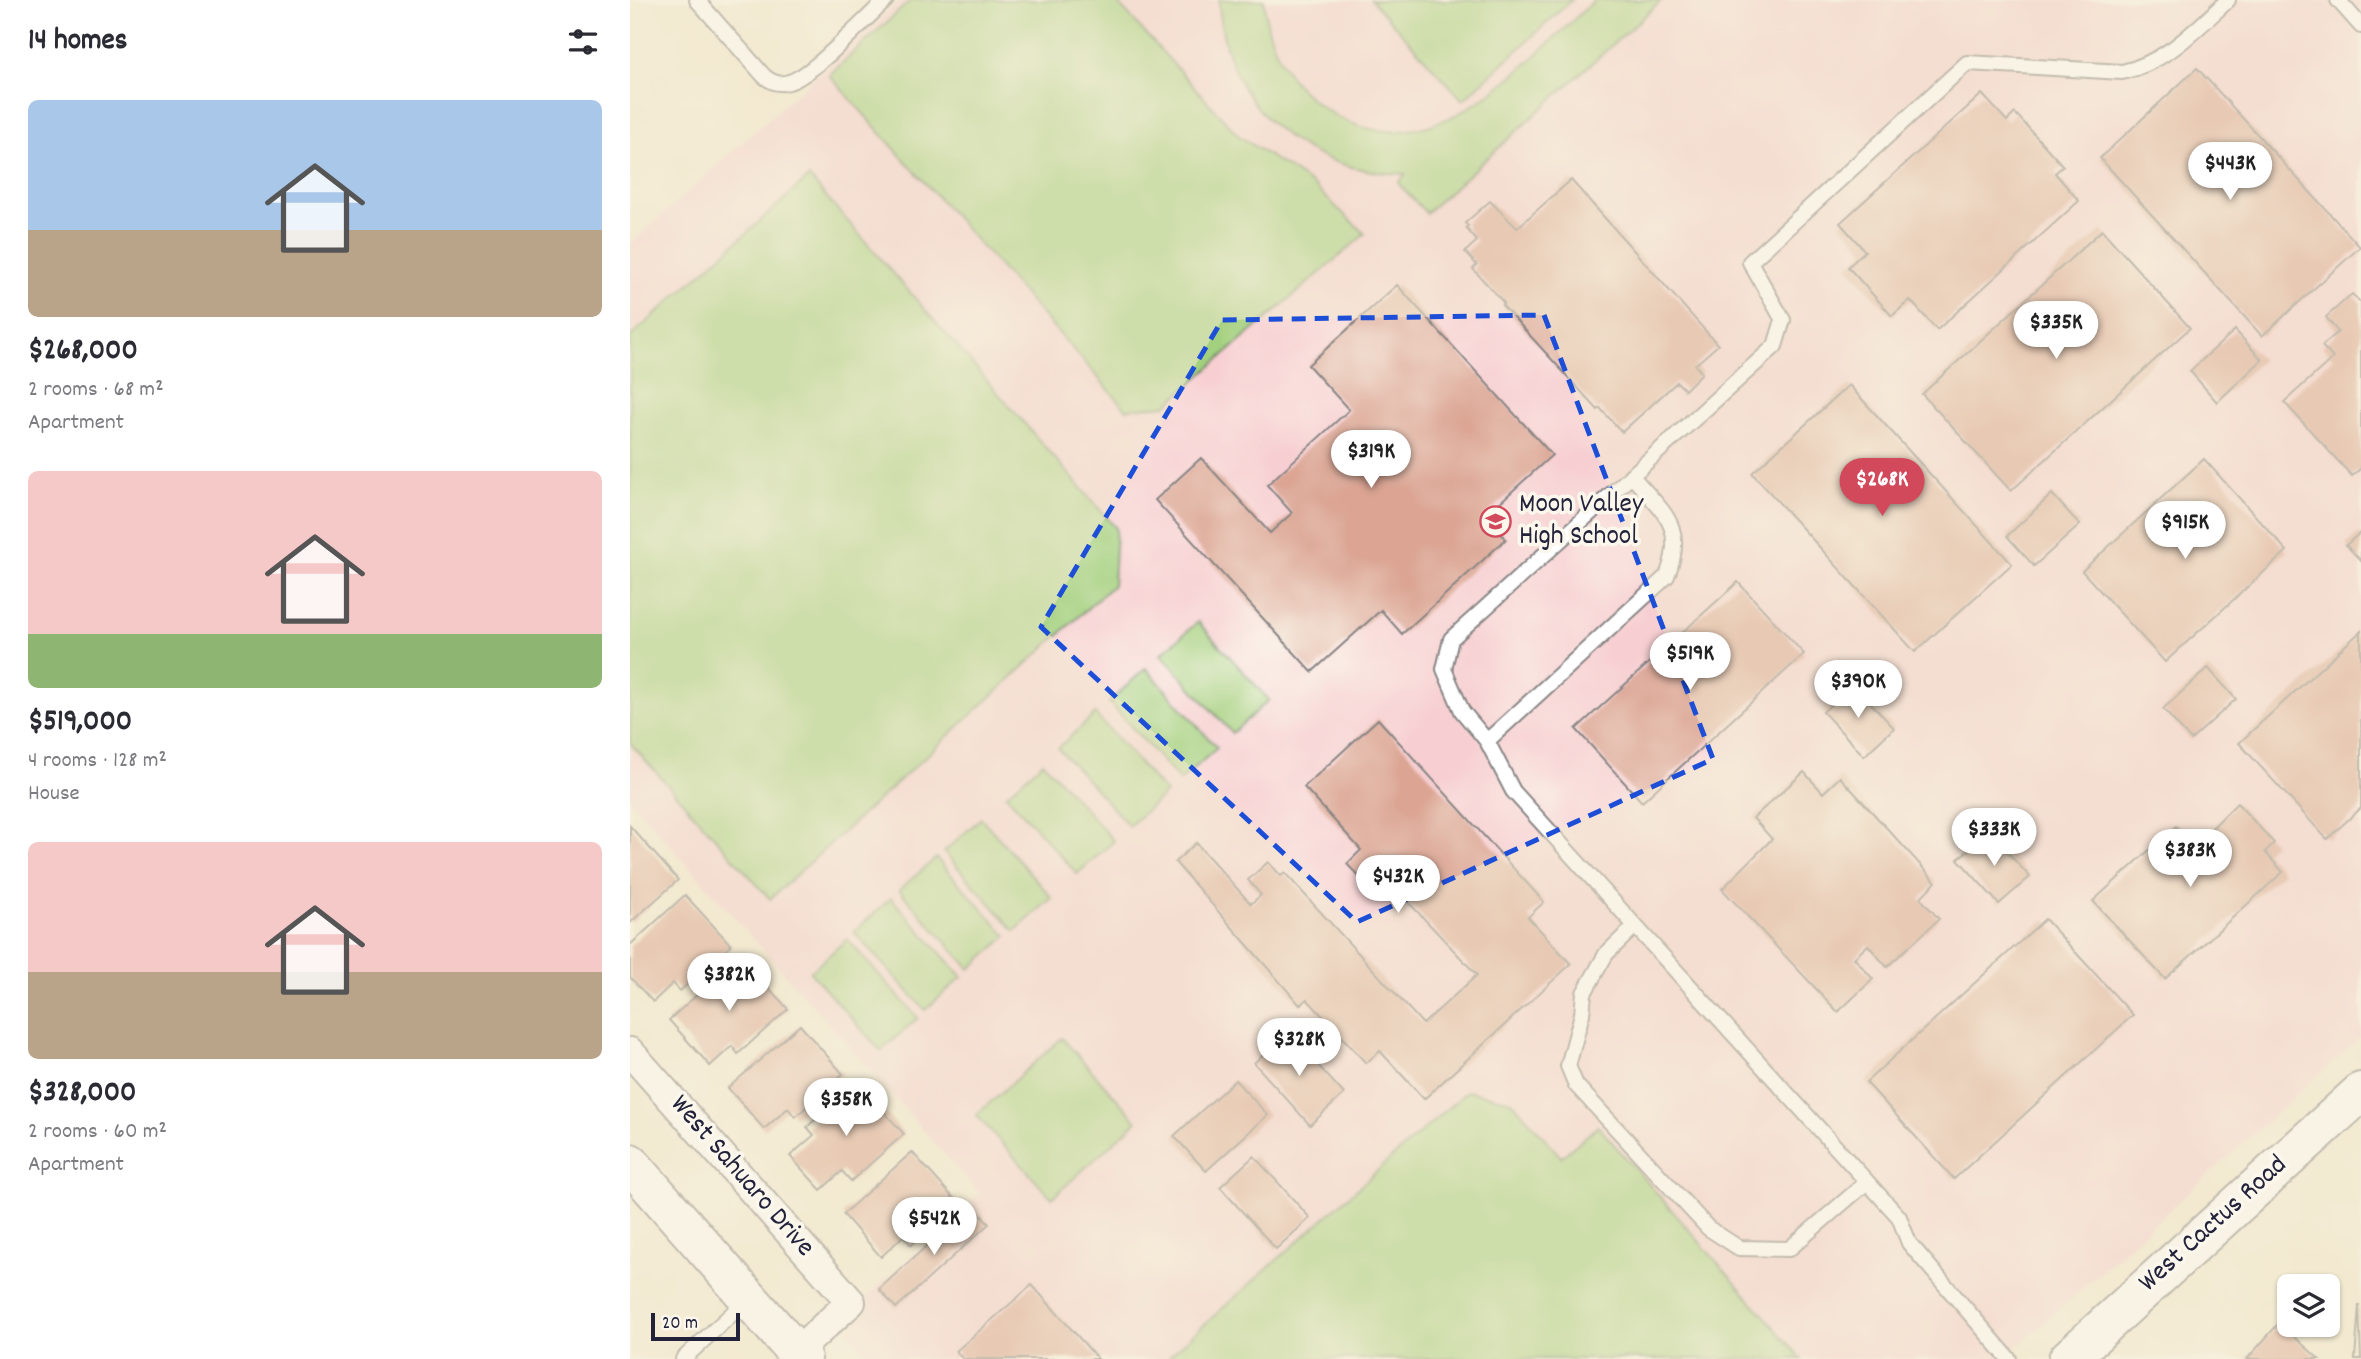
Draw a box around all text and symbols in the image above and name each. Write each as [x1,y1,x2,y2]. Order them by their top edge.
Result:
text: 14 homes [28,21,127,64]
icon: filters [564,23,602,61]
pin: $443K [2181,142,2279,202]
icon: home [252,145,378,271]
text: $443K [2204,148,2256,181]
pin: $335K [2007,302,2105,361]
text: $335K [2029,307,2083,340]
text: $268,000 [28,331,138,374]
text: 2 rooms · 68 m² [28,374,164,407]
text: Apartment [28,407,124,440]
pin: $319K [1322,430,1420,490]
text: $319K [1347,436,1395,469]
pin: $268K [1833,458,1931,518]
text: $268K [1856,464,1908,497]
place label: Moon Valley High School [1519,486,1644,558]
pin: $915K [2136,502,2234,561]
school or university icon: Moon Valley High School [1479,505,1513,539]
text: $915K [2161,507,2209,540]
icon: home [252,516,378,642]
pin: $519K [1641,632,1739,692]
text: $519K [1666,638,1714,671]
pin: $390K [1809,660,1907,720]
text: $390K [1830,666,1886,699]
text: $519,000 [28,702,132,745]
text: 4 rooms · 128 m² [28,745,167,778]
text: House [28,778,80,811]
pin: $333K [1945,808,2043,868]
text: $333K [1968,814,2020,847]
pin: $383K [2141,830,2239,889]
text: $383K [2164,835,2216,868]
pin: $432K [1349,856,1447,915]
text: $432K [1372,861,1424,894]
icon: home [252,887,378,1013]
pin: $382K [680,954,778,1013]
text: $382K [703,959,755,992]
pin: $328K [1250,1018,1348,1078]
text: $328K [1273,1024,1325,1057]
text: $328,000 [28,1073,136,1116]
pin: $358K [797,1078,895,1138]
text: $358K [820,1084,872,1117]
street label: West Sahuaro Drive [659,1087,823,1267]
text: 2 rooms · 60 m² [28,1116,167,1149]
street label: West Cactus Road [2131,1147,2297,1303]
text: Apartment [28,1149,124,1182]
pin: $542K [885,1198,983,1257]
text: $542K [908,1203,960,1236]
map controls [2277,1274,2340,1337]
button: layers [2277,1274,2340,1337]
scale bar [651,1310,740,1342]
text: 20 m [662,1311,698,1338]

